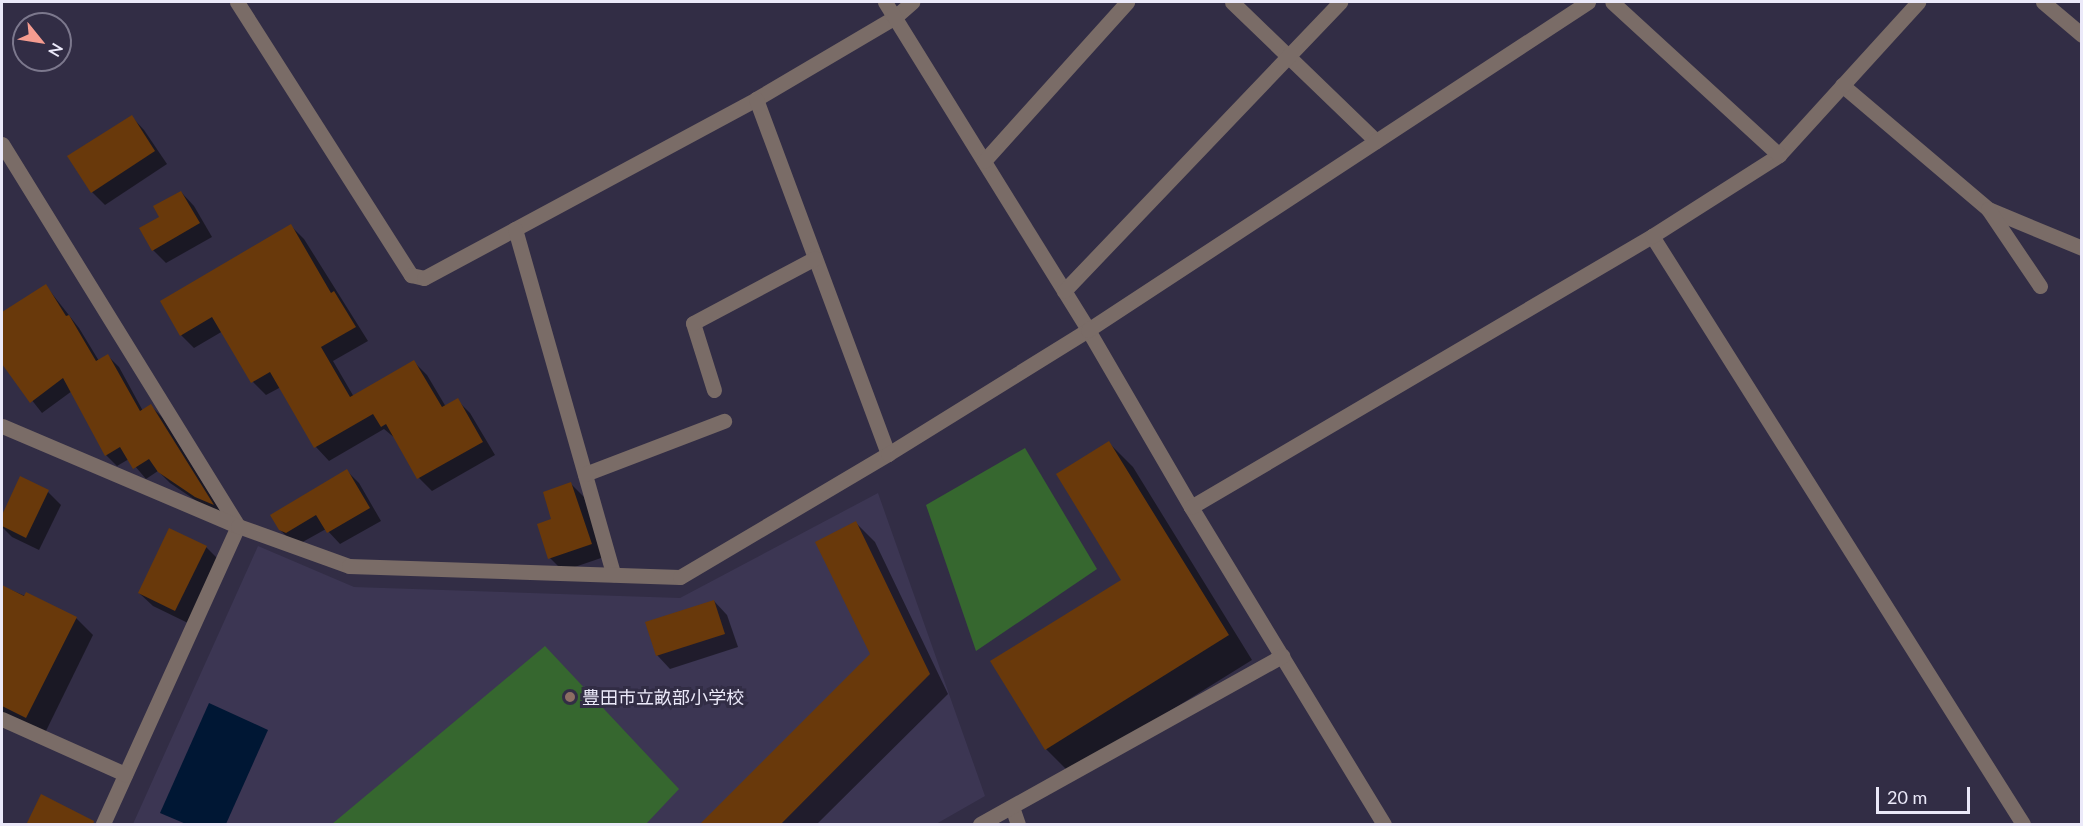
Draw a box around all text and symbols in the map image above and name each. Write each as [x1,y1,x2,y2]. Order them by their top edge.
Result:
north arrow [12,12,72,72]
text: N [45,40,68,60]
place label: 豊田市立畝部小学校 [582,686,744,708]
marker: 豊田市立畝部小学校 [563,690,577,704]
scale bar [1879,775,1974,813]
text: 20 m [1887,786,1927,808]

